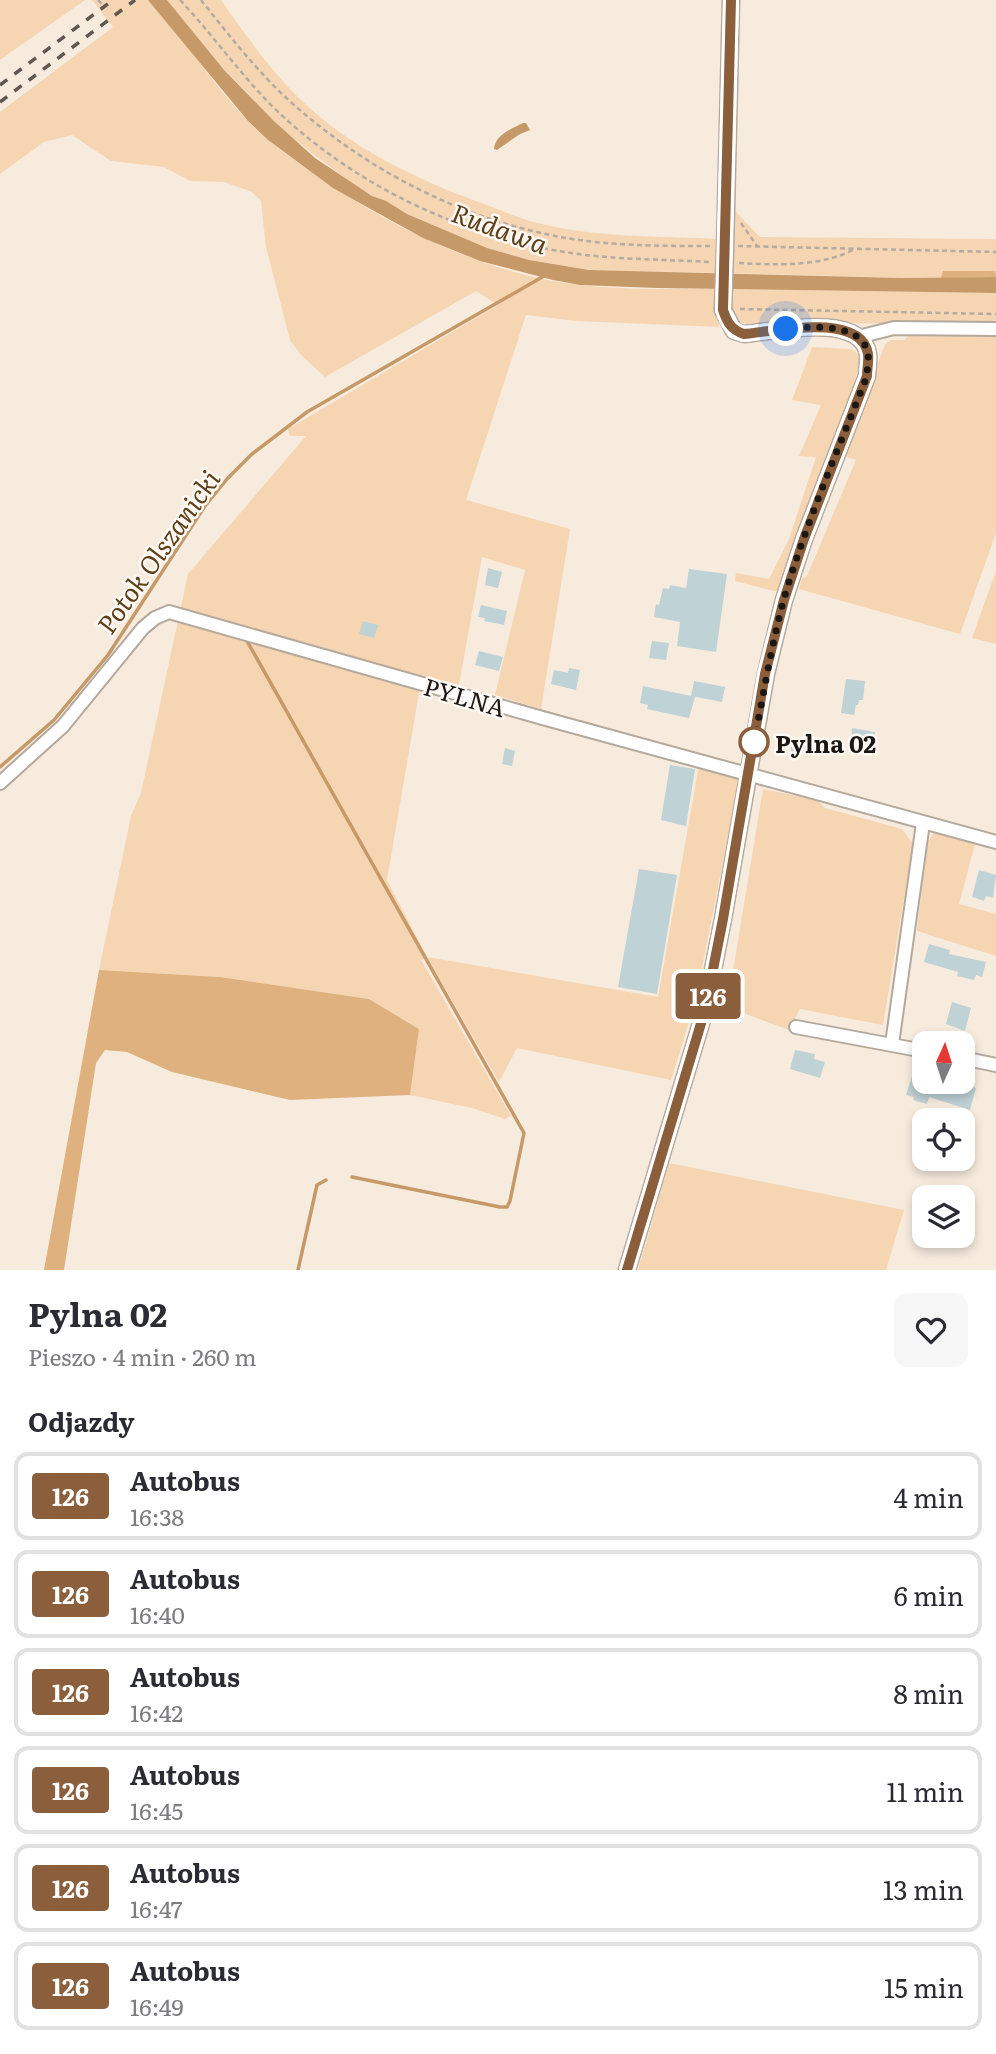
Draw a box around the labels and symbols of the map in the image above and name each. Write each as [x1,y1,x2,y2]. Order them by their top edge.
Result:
water label: Rudawa [447,192,554,262]
your location [768,311,803,346]
water label: Potok Olszanicki [86,461,228,641]
street label: PYLNA [420,668,510,724]
place label: Pylna 02 [775,725,876,760]
marker: Pylna 02 [739,727,769,757]
line badge: 126 [668,973,748,1019]
north arrow [912,1031,975,1094]

